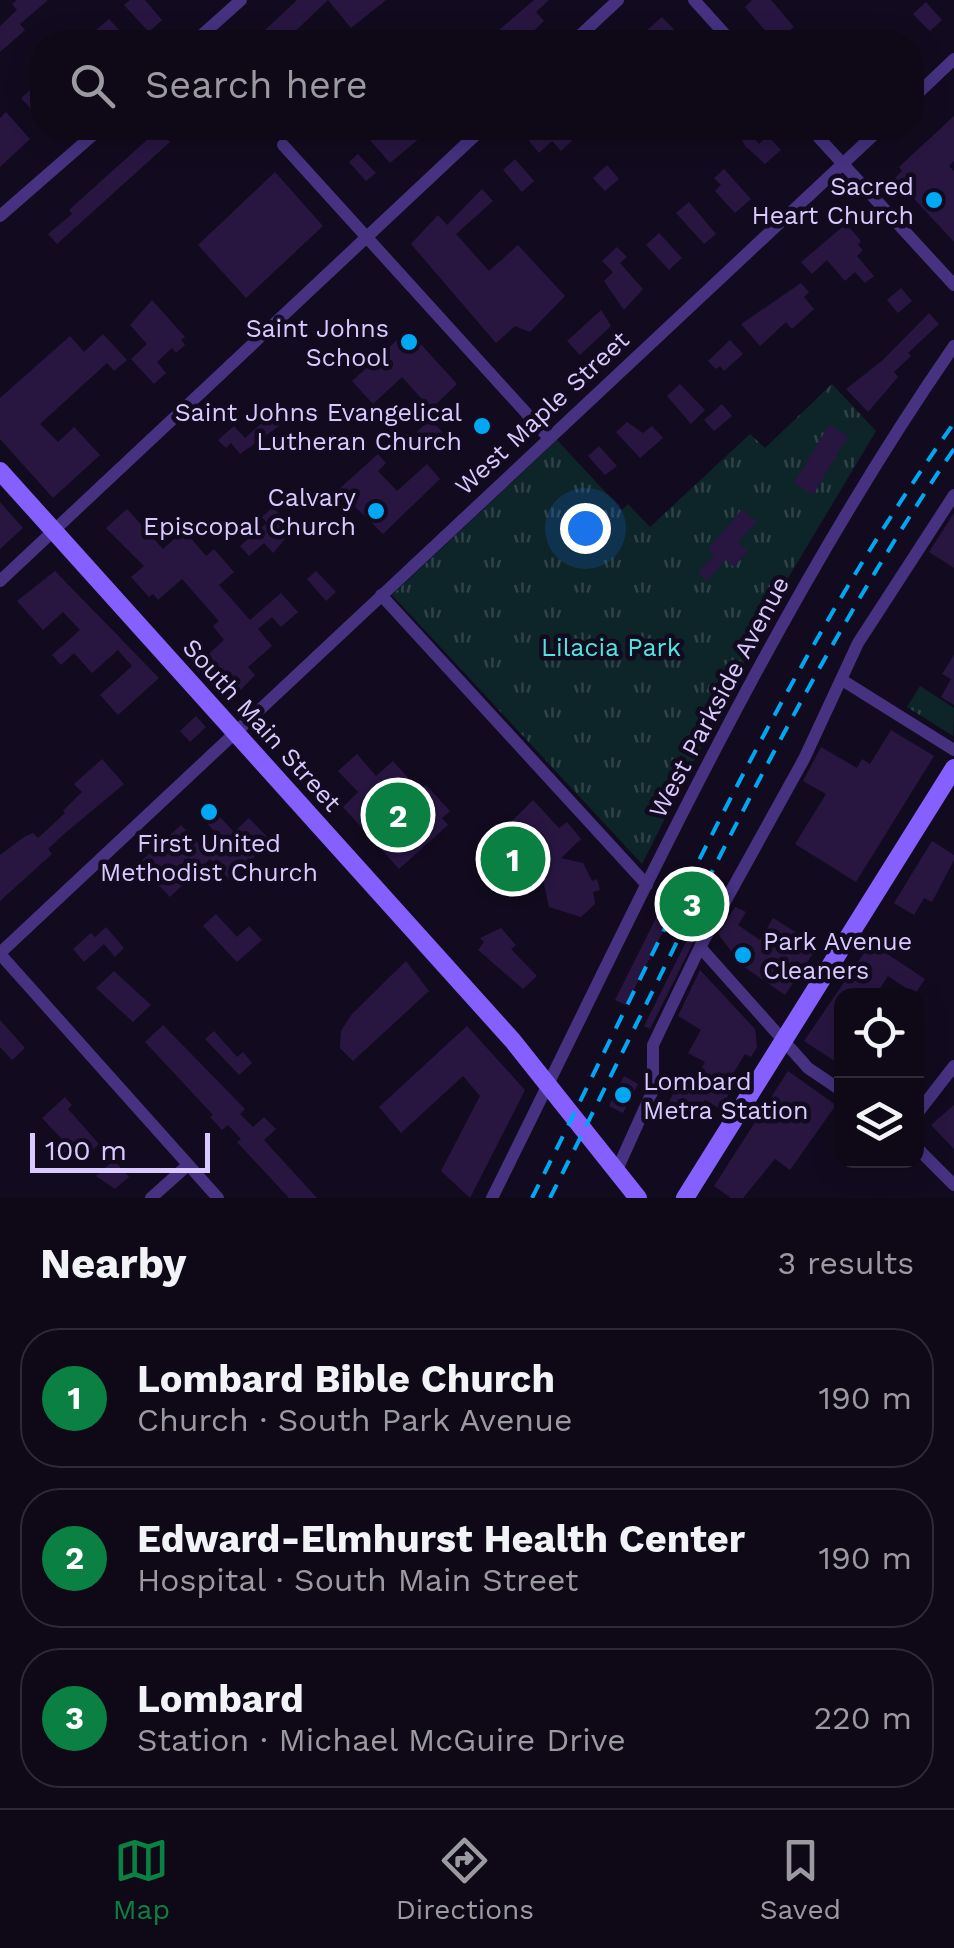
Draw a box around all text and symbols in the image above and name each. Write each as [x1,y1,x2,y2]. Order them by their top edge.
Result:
search box [30,30,924,140]
icon: search [65,58,120,113]
text: Search here [145,63,368,107]
place label: Sacred Heart Church [751,172,914,230]
marker: Sacred Heart Church [923,189,945,211]
place label: Saint Johns School [246,314,389,372]
street label: West Maple Street [449,325,635,501]
marker: Saint Johns School [398,331,420,353]
place label: Saint Johns Evangelical Lutheran Church [175,398,462,456]
marker: Saint Johns Evangelical Lutheran Church [471,415,493,437]
place label: Calvary Episcopal Church [143,483,356,541]
marker: Calvary Episcopal Church [365,500,387,522]
your location [560,503,611,554]
street label: West Parkside Avenue [643,571,795,823]
street label: South Main Street [177,633,347,818]
park label: Lilacia Park [541,633,681,662]
pin: 2 [366,778,430,852]
marker: First United Methodist Church [198,801,220,823]
pin: 1 [480,822,546,896]
place label: First United Methodist Church [100,829,318,887]
pin: 3 [660,866,724,942]
place label: Park Avenue Cleaners [763,927,912,985]
marker: Park Avenue Cleaners [732,944,754,966]
map controls [834,988,924,1168]
button: locate [834,988,924,1078]
place label: Lombard Metra Station [643,1067,808,1125]
button: layers [834,1078,924,1168]
marker: Lombard Metra Station [612,1084,634,1106]
scale bar [30,1128,210,1172]
text: 100 m [45,1134,127,1167]
text: Nearby [40,1239,187,1288]
text: 3 results [777,1244,914,1282]
text: Lombard Bible Church [137,1357,555,1401]
text: 1 [68,1379,81,1417]
text: 190 m [818,1379,912,1417]
text: Church · South Park Avenue [137,1401,572,1439]
text: Edward-Elmhurst Health Center [137,1517,745,1561]
text: 2 [65,1539,84,1577]
text: 190 m [818,1539,912,1577]
text: Hospital · South Main Street [137,1561,579,1599]
text: Lombard [137,1677,304,1721]
text: 3 [65,1699,84,1737]
text: 220 m [813,1699,912,1737]
text: Station · Michael McGuire Drive [137,1721,626,1759]
tab: Map [113,1833,170,1926]
tab: Directions [396,1833,534,1926]
tab: Saved [760,1833,841,1926]

